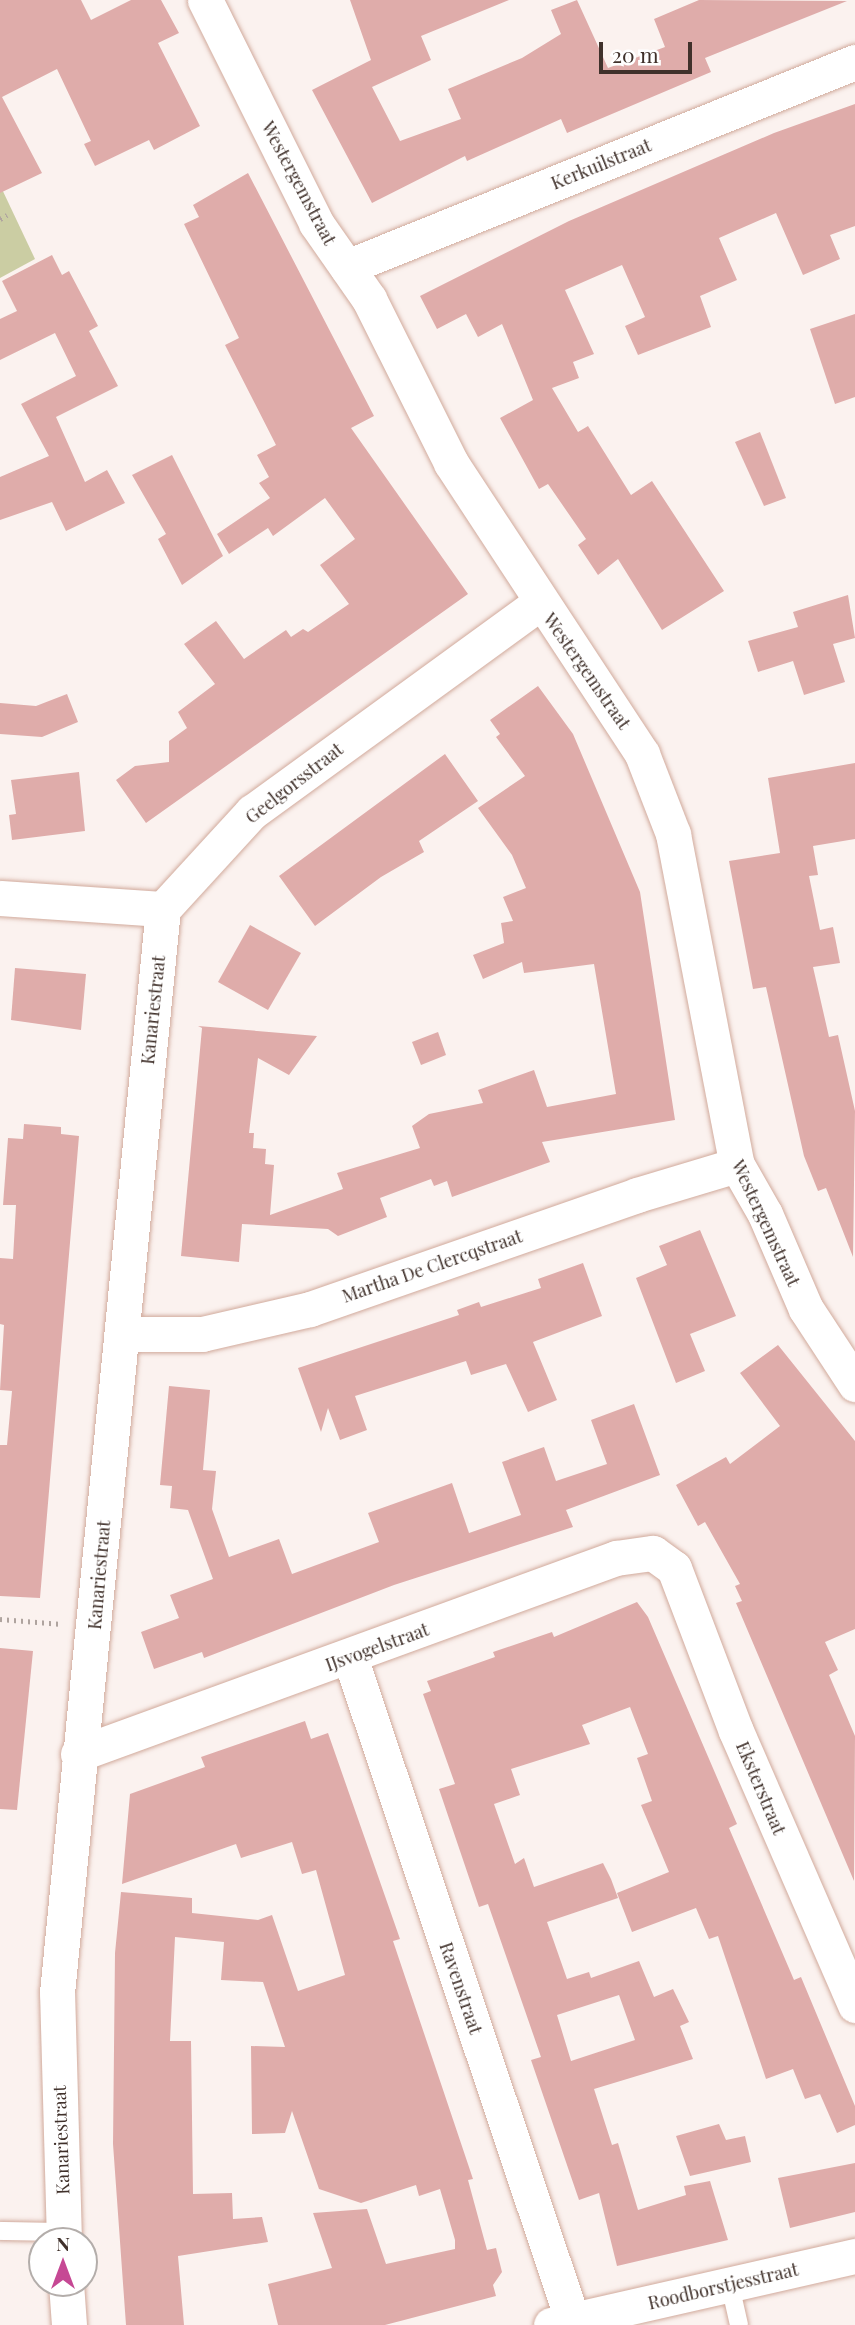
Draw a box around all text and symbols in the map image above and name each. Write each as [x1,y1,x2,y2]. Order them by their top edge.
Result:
scale bar [603,28,696,72]
text: 20 m [612,40,659,68]
street label: Westergemstraat [257,118,341,248]
street label: Kerkuilstraat [548,134,654,194]
street label: Westergemstraat [539,609,635,733]
street label: Geelgorsstraat [241,738,347,828]
street label: Kanariestraat [137,954,169,1066]
street label: Westergemstraat [727,1156,805,1290]
street label: Martha De Clercqstraat [339,1225,525,1307]
street label: Kanariestraat [83,1519,115,1631]
street label: IJsvogelstraat [322,1618,432,1676]
street label: Eksterstraat [732,1738,790,1838]
street label: Ravenstraat [435,1939,487,2037]
street label: Kanariestraat [48,2085,74,2195]
north arrow [28,2227,98,2297]
text: N [56,2230,70,2256]
street label: Roodborstjesstraat [646,2258,800,2314]

